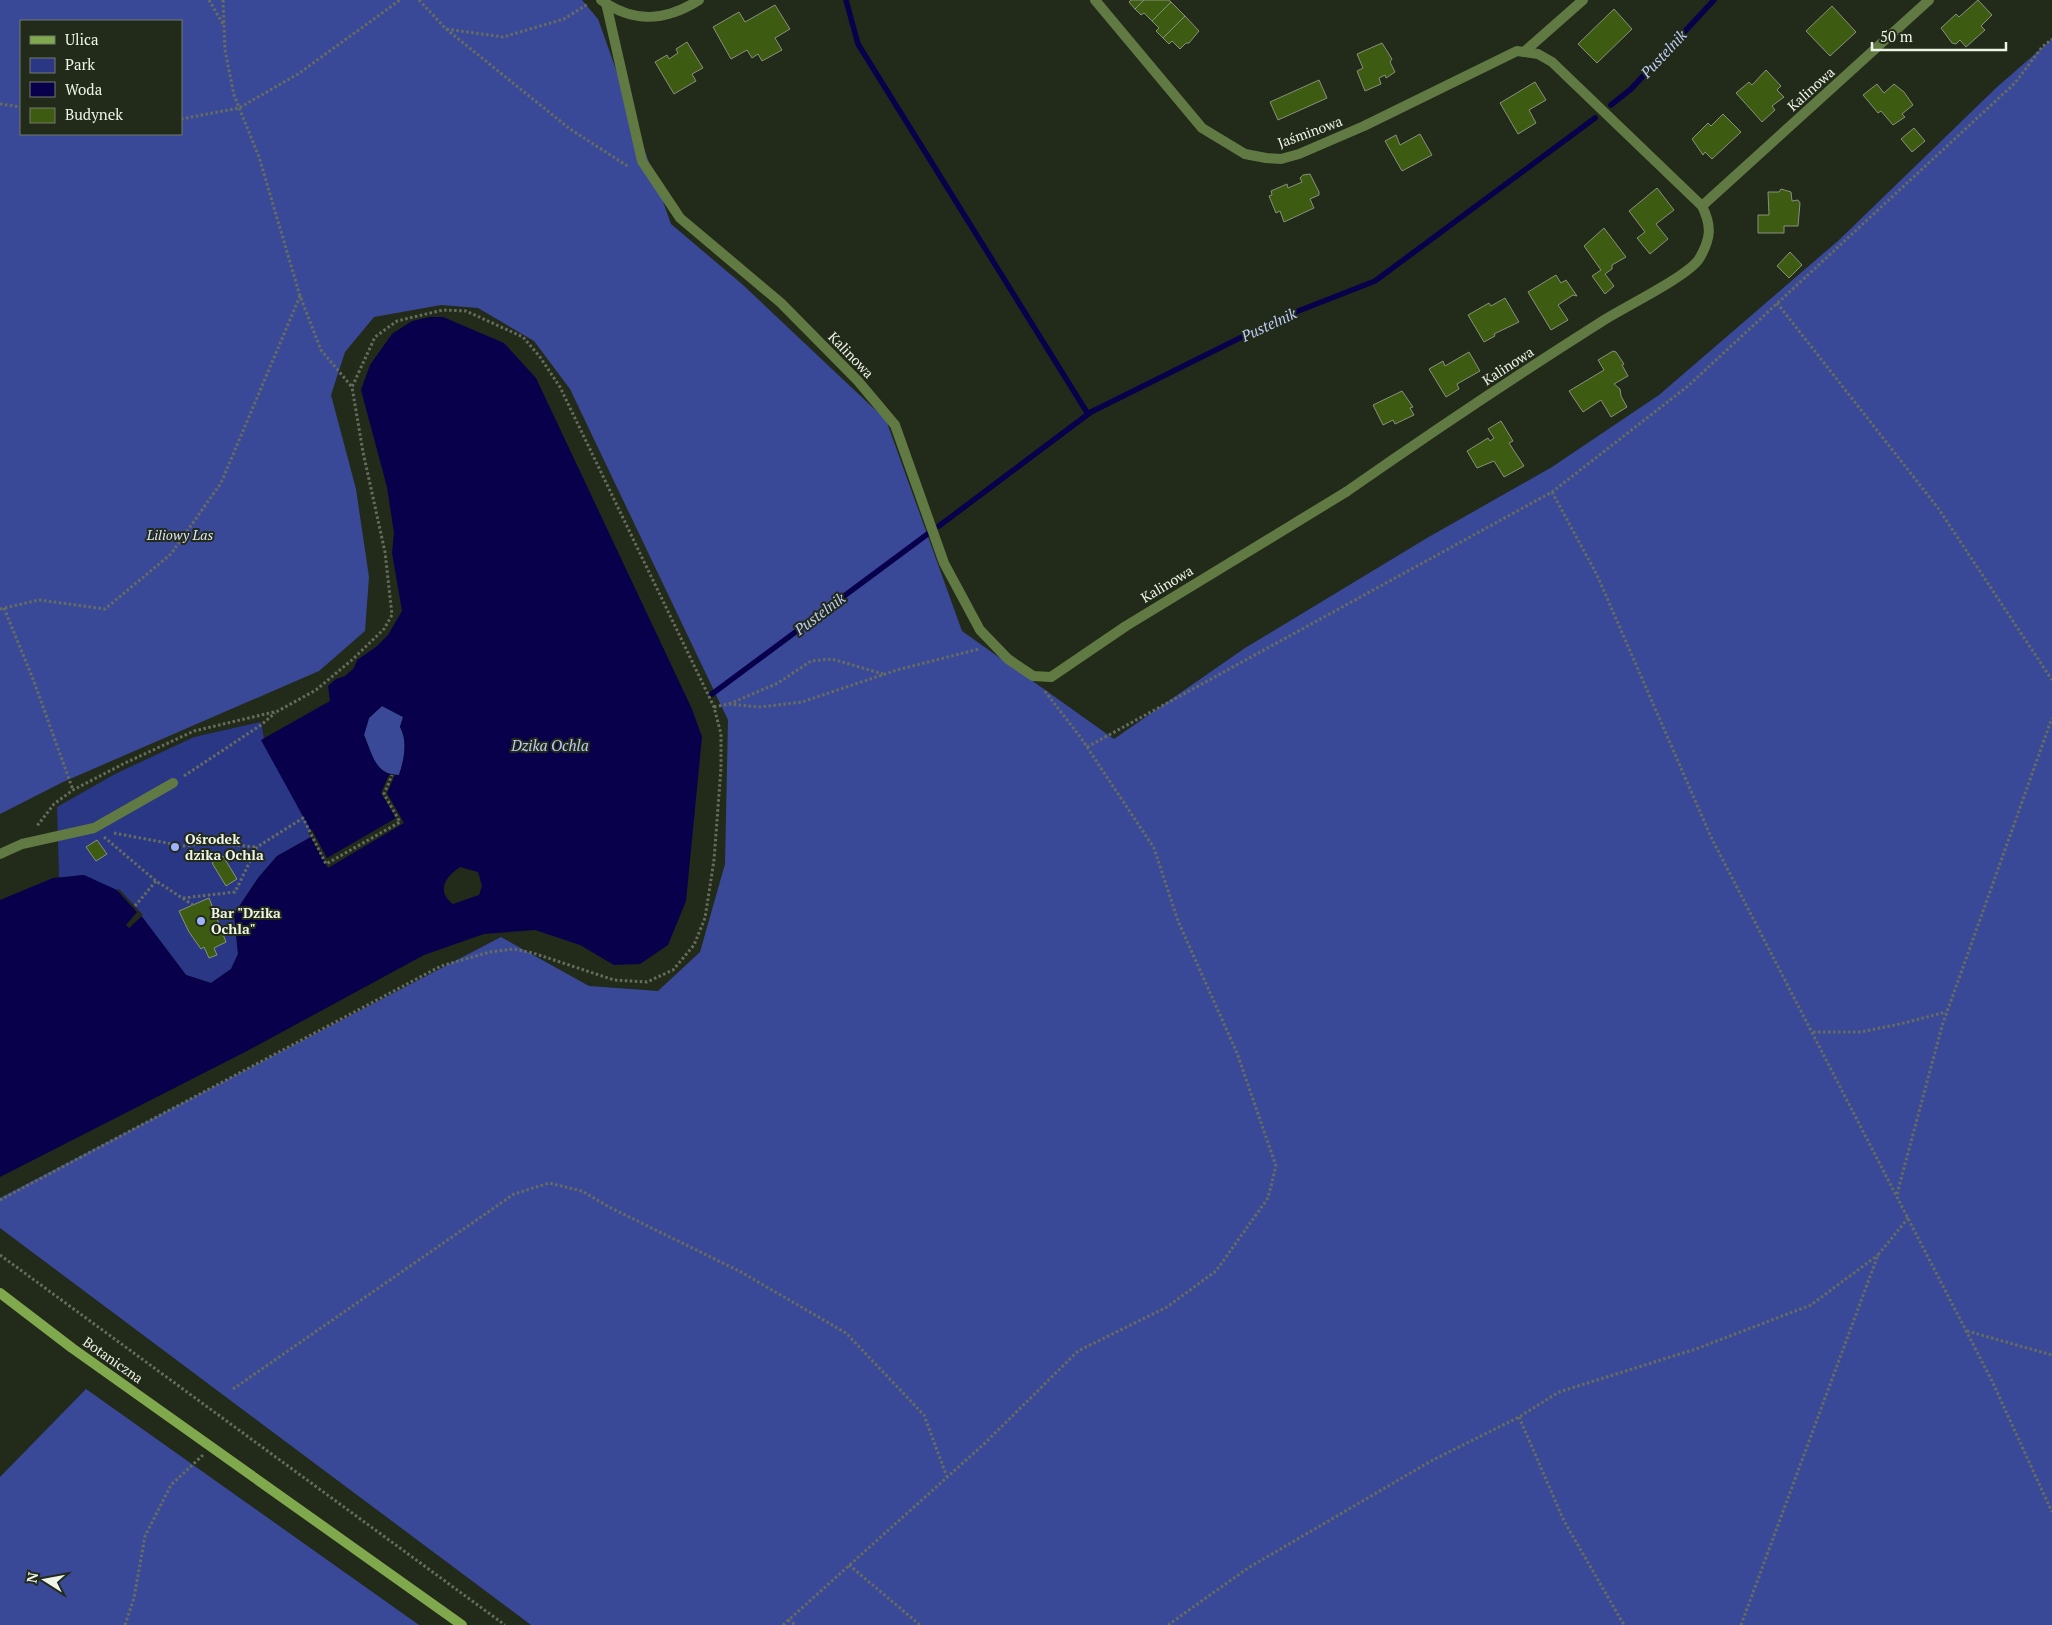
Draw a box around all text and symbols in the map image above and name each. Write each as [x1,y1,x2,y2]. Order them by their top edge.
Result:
legend [20,20,182,135]
scale bar [1872,20,2006,52]
water label: Pustelnik [1635,24,1691,82]
text: 50 m [1880,26,1913,46]
text: Ulica [65,29,99,49]
text: Park [65,54,95,74]
street label: Kalinowa [1783,62,1838,115]
text: Woda [65,79,103,99]
text: Budynek [65,104,123,124]
street label: Jaśminowa [1275,111,1345,152]
water label: Pustelnik [1237,302,1300,346]
street label: Kalinowa [824,327,878,382]
street label: Kalinowa [1478,342,1537,389]
park label: Liliowy Las [146,525,213,544]
street label: Kalinowa [1137,561,1196,607]
water label: Pustelnik [789,587,850,640]
water label: Dzika Ochla [510,735,589,755]
place label: Ośrodek dzika Ochla [185,829,264,864]
marker: Ośrodek dzika Ochla [169,841,181,853]
place label: Bar "Dzika Ochla" [211,903,281,938]
marker: Bar "Dzika Ochla" [195,915,207,927]
street label: Botaniczna [79,1332,147,1387]
north arrow [20,1555,70,1605]
text: N [21,1570,42,1584]

